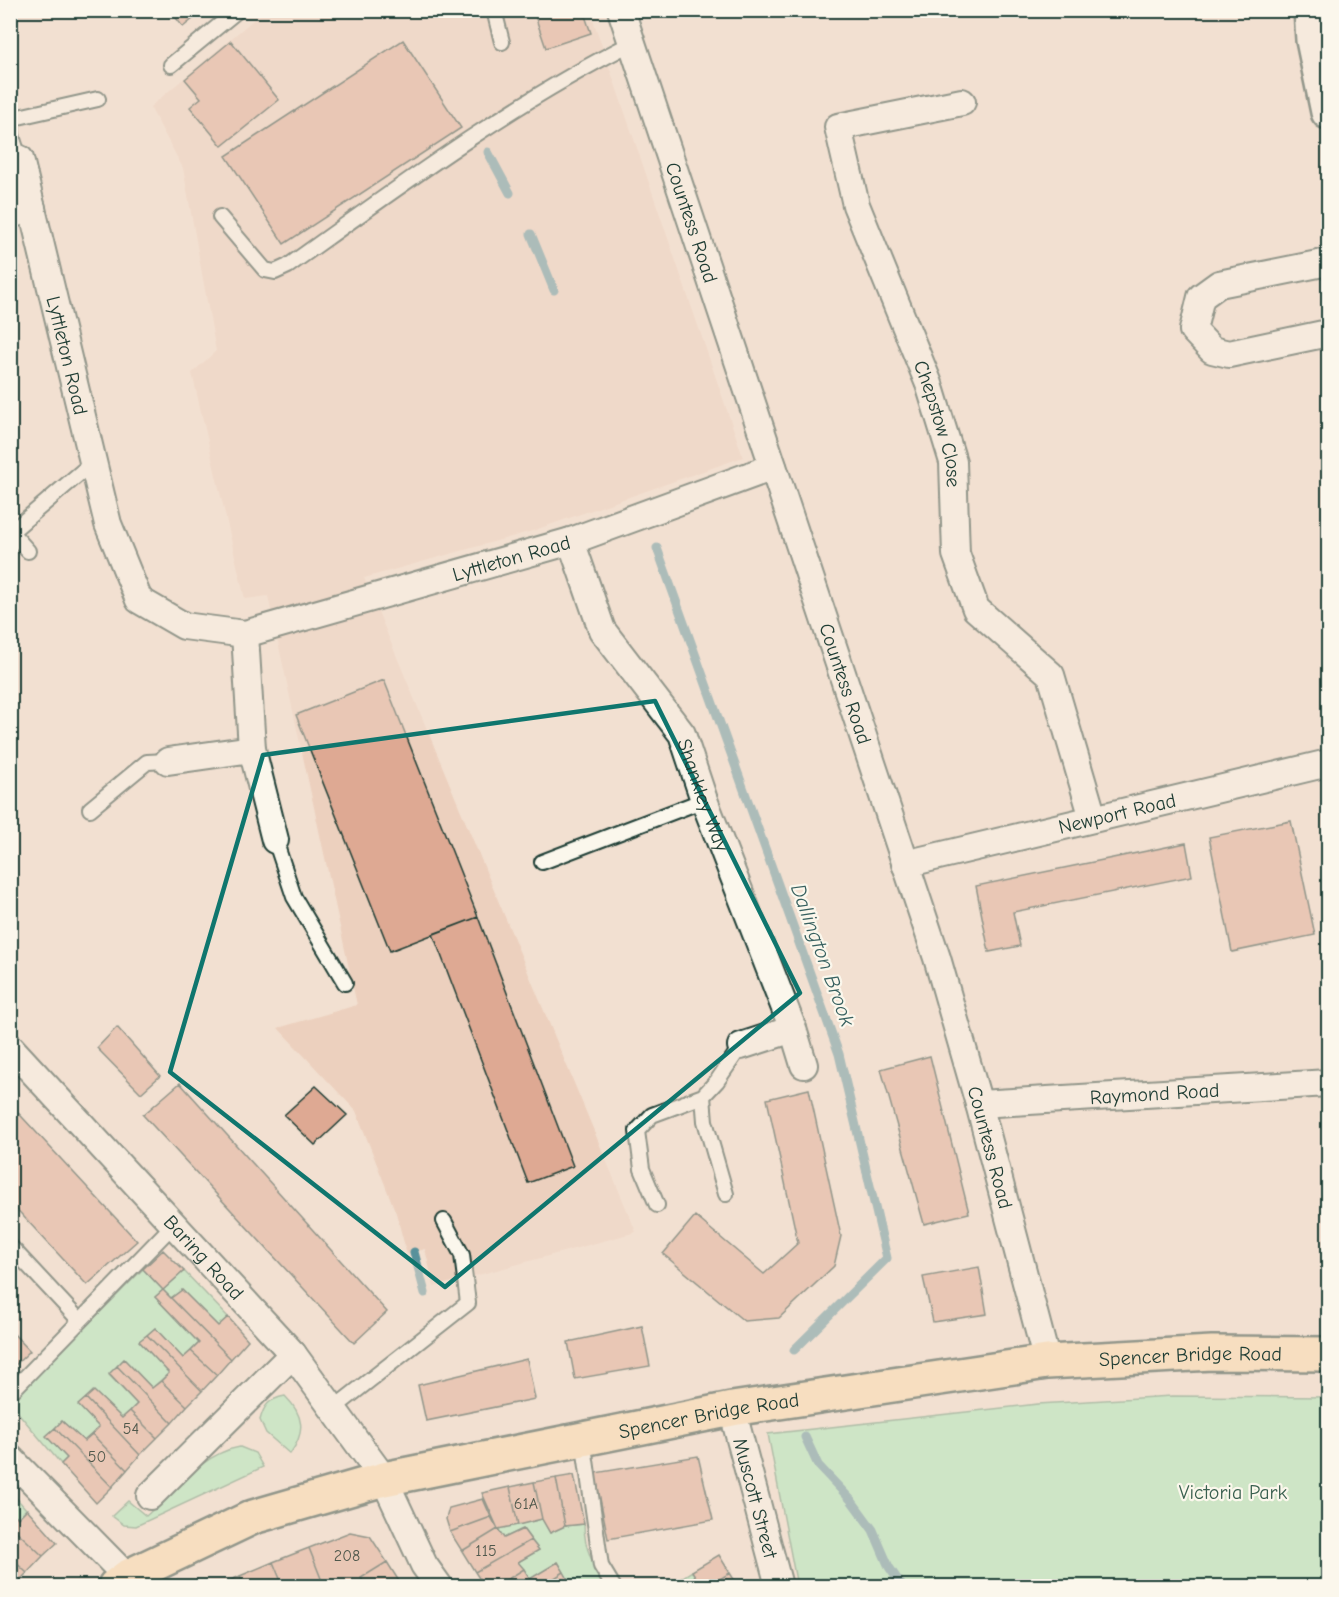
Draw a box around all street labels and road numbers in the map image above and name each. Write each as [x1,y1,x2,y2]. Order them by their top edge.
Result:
street label: Countess Road [661,159,722,286]
street label: Lyttleton Road [41,294,92,417]
street label: Chepstow Close [909,357,965,488]
street label: Lyttleton Road [450,531,573,586]
street label: Countess Road [814,620,876,747]
street label: Shankley Way [672,736,734,855]
street label: Newport Road [1056,789,1178,839]
street label: Raymond Road [1089,1079,1220,1109]
street label: Countess Road [962,1084,1017,1211]
street label: Baring Road [159,1211,248,1305]
street label: Spencer Bridge Road [1098,1342,1282,1371]
street label: Spencer Bridge Road [617,1388,801,1444]
street label: Muscott Street [728,1435,782,1562]

